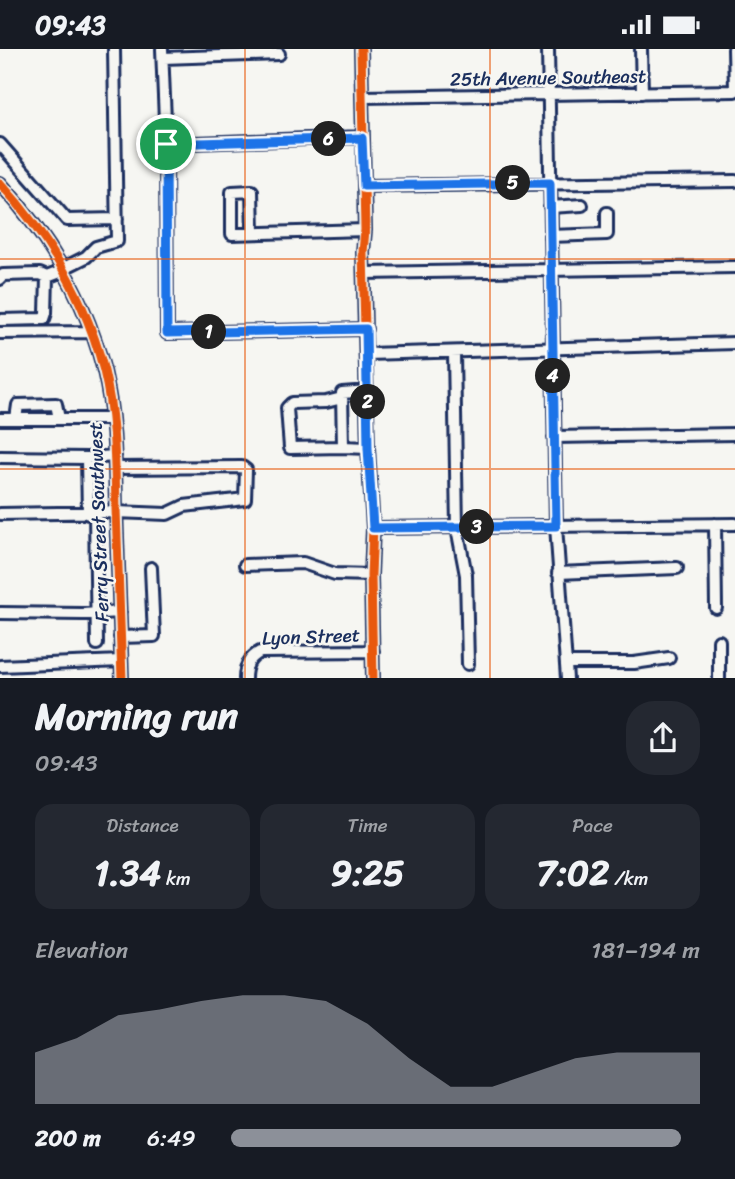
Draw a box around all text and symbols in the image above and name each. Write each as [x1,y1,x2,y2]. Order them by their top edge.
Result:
text: 09:43 [35,2,106,48]
street label: 25th Avenue Southeast [450,59,646,96]
pin [136,114,196,174]
pin: 6 [312,121,346,157]
text: 6 [323,122,334,155]
icon: arrive [147,125,185,163]
pin: 5 [496,165,530,201]
text: 5 [507,166,518,199]
pin: 1 [192,315,227,349]
text: 1 [204,315,213,348]
pin: 4 [536,359,570,393]
text: 4 [547,359,558,392]
pin: 2 [350,385,386,419]
text: 2 [362,385,373,418]
street label: Ferry Street Southwest [79,421,118,623]
pin: 3 [460,510,494,545]
text: 3 [471,510,482,543]
street label: Lyon Street [261,618,361,655]
text: Morning run [35,683,238,750]
button: share [626,701,700,775]
text: 09:43 [35,743,98,784]
text: Distance [106,809,179,842]
text: Time [347,809,388,842]
text: Pace [572,809,613,842]
text: 1.34 [94,842,161,904]
text: 9:25 [331,842,404,904]
text: 7:02 [537,842,609,904]
text: km [161,862,191,895]
text: /km [609,862,648,895]
text: Elevation [35,930,128,971]
text: 181–194 m [591,930,700,971]
text: 200 m [35,1118,101,1159]
text: 6:49 [147,1118,196,1159]

